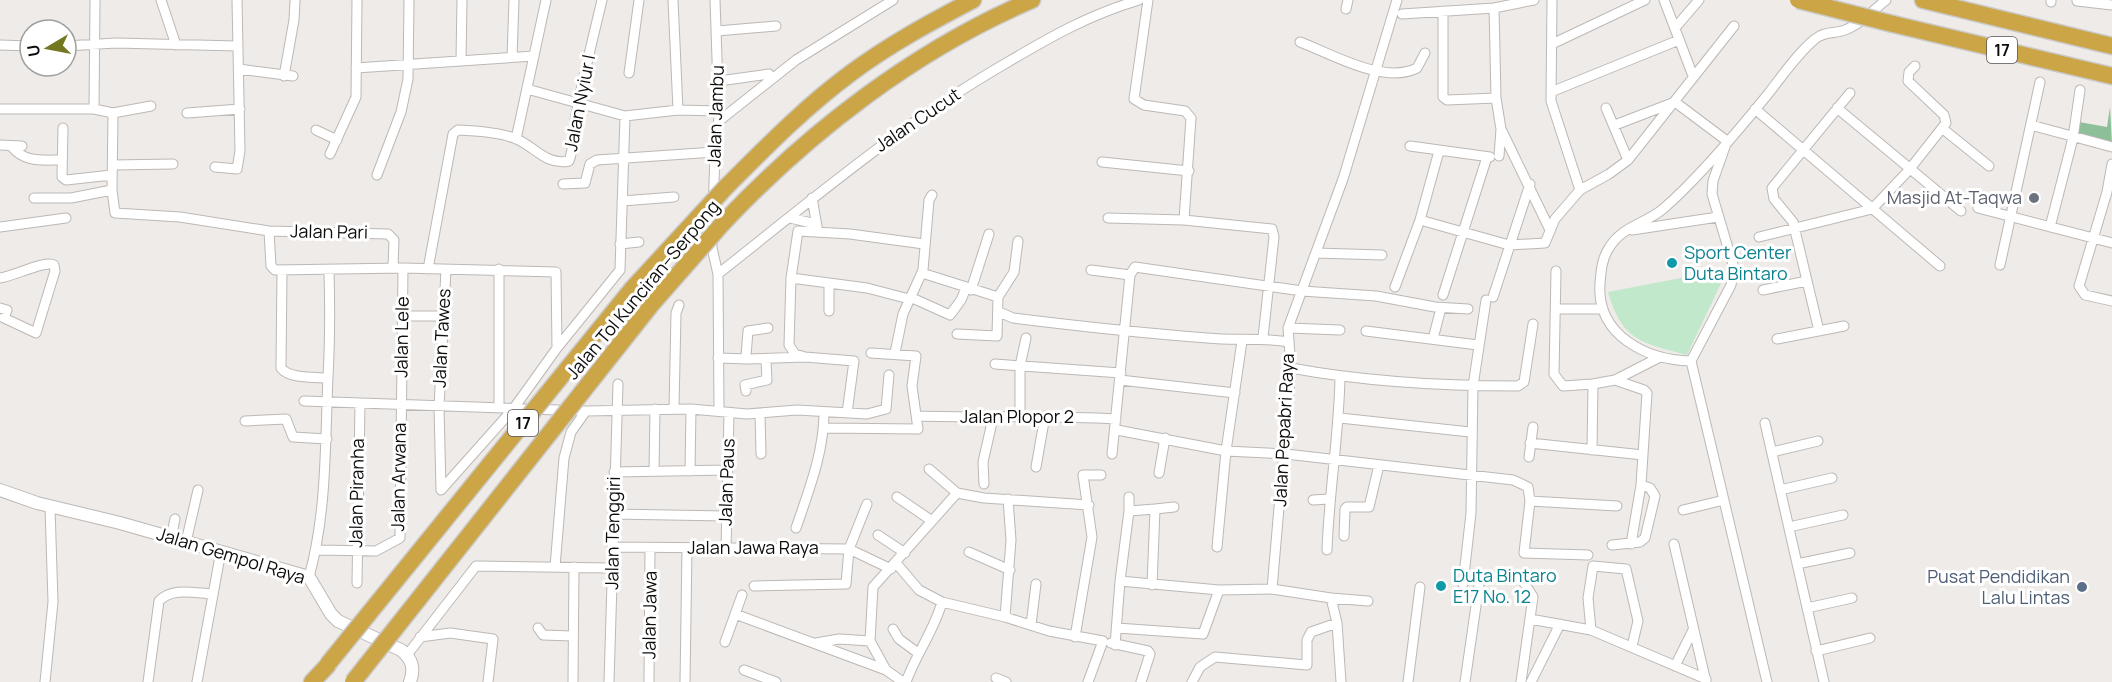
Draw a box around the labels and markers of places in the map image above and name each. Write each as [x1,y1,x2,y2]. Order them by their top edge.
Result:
place label: Masjid At-Taqwa [1887,185,2022,209]
marker: Masjid At-Taqwa [2027,191,2041,205]
place label: Sport Center Duta Bintaro [1684,240,1792,285]
marker: Sport Center Duta Bintaro [1665,256,1679,270]
place label: Duta Bintaro E17 No. 12 [1453,563,1557,608]
place label: Pusat Pendidikan Lalu Lintas [1927,564,2070,609]
marker: Duta Bintaro E17 No. 12 [1434,579,1448,593]
marker: Pusat Pendidikan Lalu Lintas [2075,580,2089,594]

